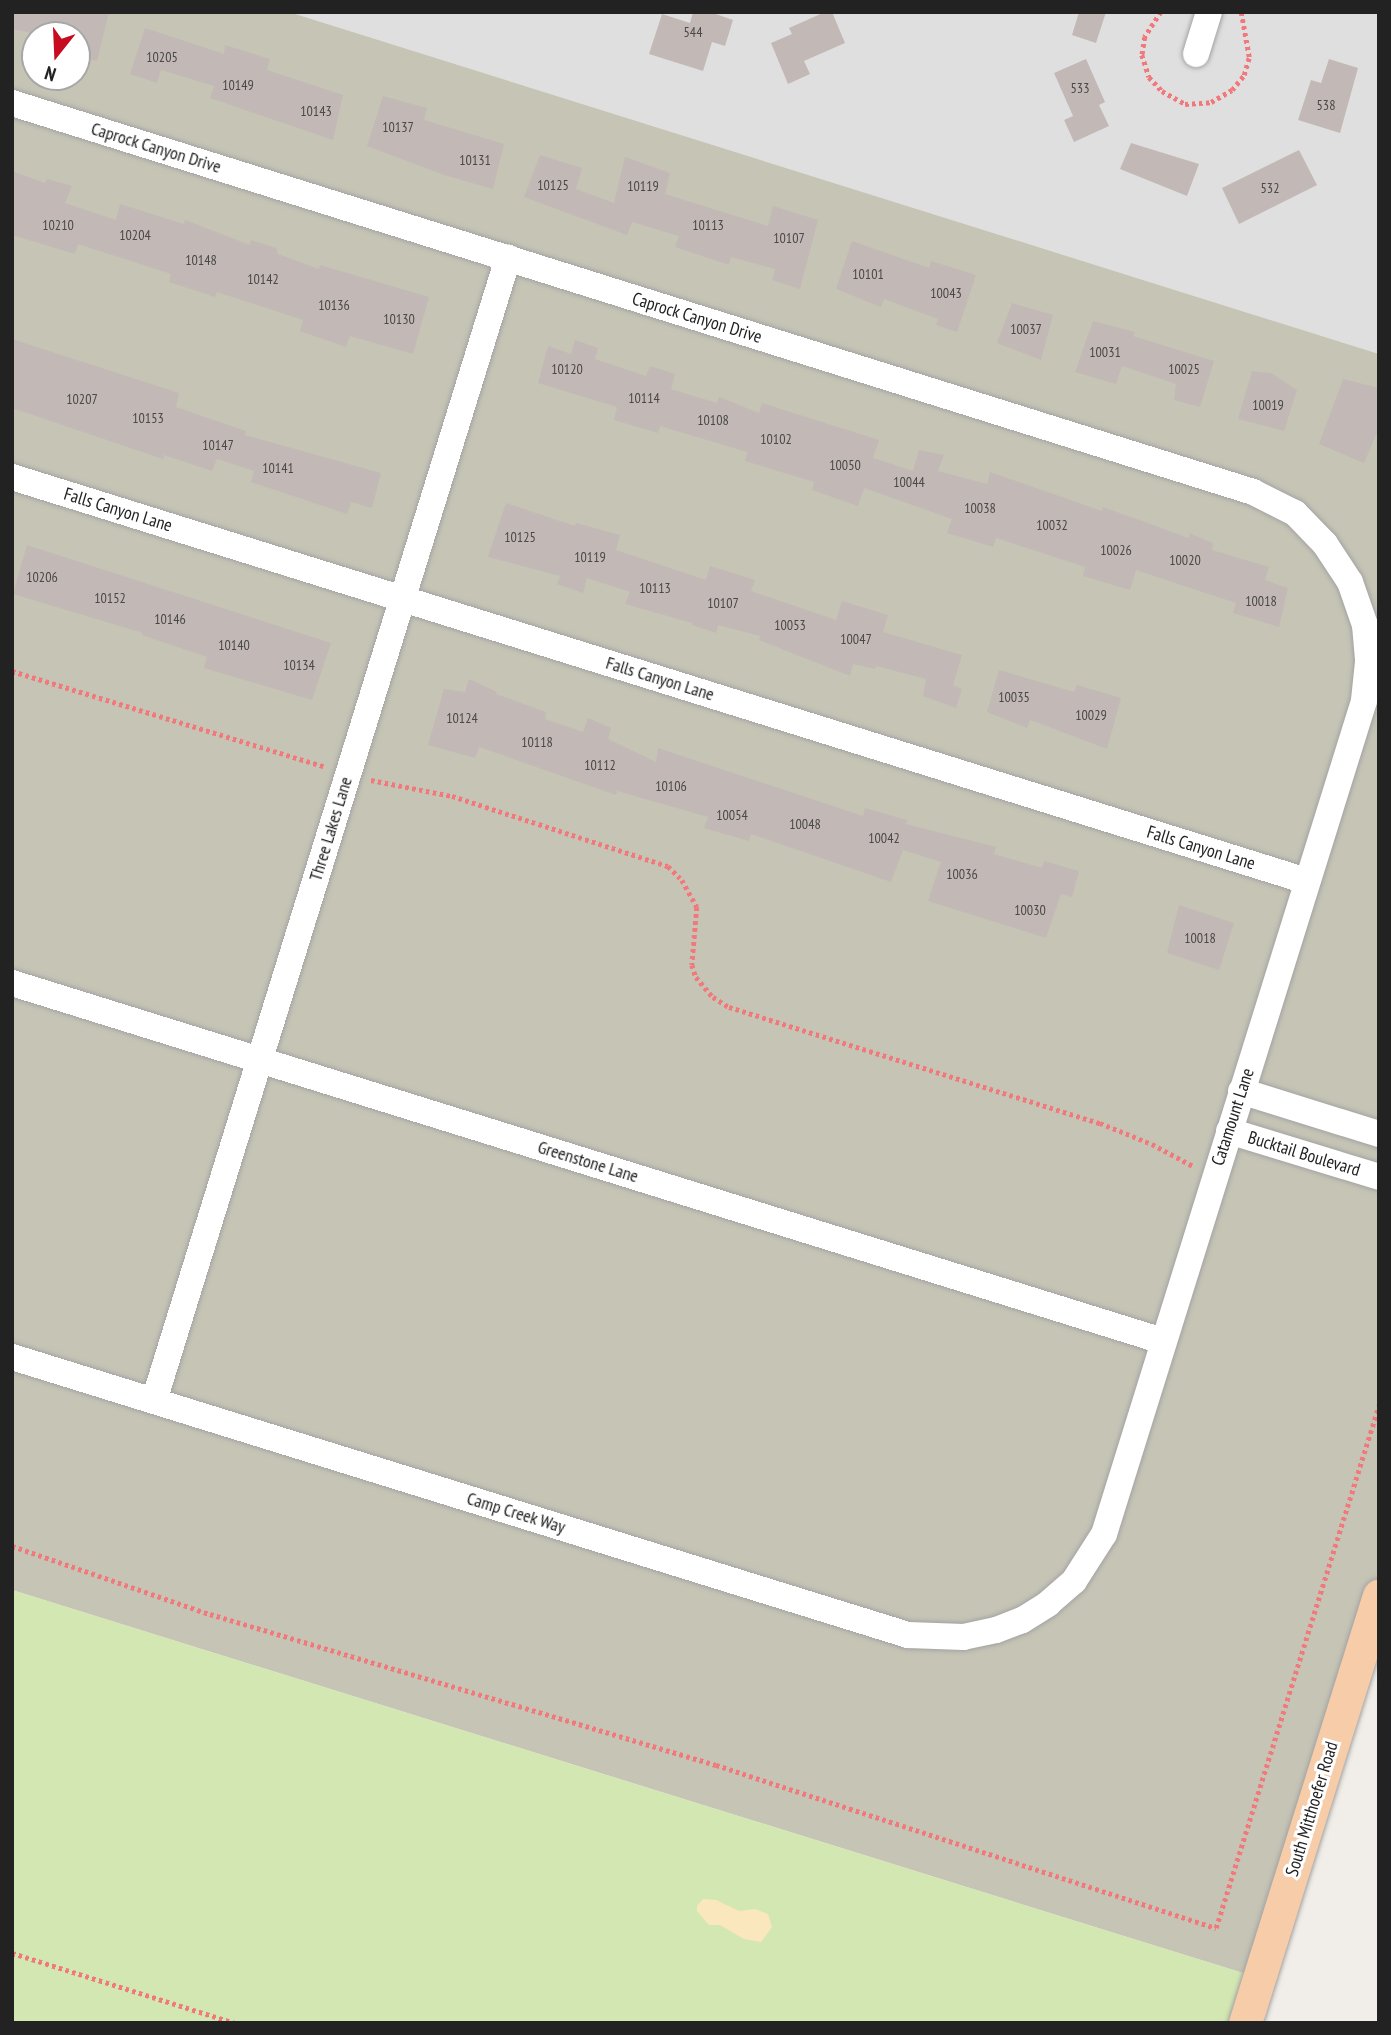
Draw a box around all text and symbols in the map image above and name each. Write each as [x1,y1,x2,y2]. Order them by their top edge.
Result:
north arrow [21,21,91,91]
house number: 544 [684,24,702,40]
house number: 10205 [146,49,178,65]
text: N [42,61,59,87]
house number: 10149 [222,77,254,93]
house number: 533 [1071,80,1089,96]
house number: 538 [1317,97,1335,113]
house number: 10143 [300,103,332,119]
street label: Caprock Canyon Drive [88,118,224,178]
house number: 10137 [382,119,414,135]
house number: 10131 [459,152,491,168]
house number: 10125 [537,177,569,193]
house number: 10119 [627,178,659,194]
house number: 532 [1261,180,1279,196]
house number: 10210 [42,217,74,233]
house number: 10113 [692,217,724,233]
house number: 10204 [119,227,151,243]
house number: 10107 [773,230,805,246]
house number: 10148 [185,252,217,268]
house number: 10101 [852,266,884,282]
house number: 10142 [247,271,279,287]
house number: 10043 [930,285,962,301]
street label: Caprock Canyon Drive [629,288,765,348]
house number: 10136 [318,297,350,313]
house number: 10130 [383,311,415,327]
house number: 10037 [1010,321,1042,337]
house number: 10031 [1089,344,1121,360]
house number: 10120 [551,361,583,377]
house number: 10025 [1168,361,1200,377]
house number: 10114 [628,390,660,406]
house number: 10207 [66,391,98,407]
house number: 10019 [1252,397,1284,413]
house number: 10153 [132,410,164,426]
house number: 10108 [697,412,729,428]
house number: 10102 [760,431,792,447]
house number: 10147 [202,437,234,453]
house number: 10050 [829,457,861,473]
house number: 10141 [262,460,294,476]
house number: 10044 [893,474,925,490]
street label: Falls Canyon Lane [61,483,175,537]
house number: 10038 [964,500,996,516]
house number: 10032 [1036,517,1068,533]
house number: 10125 [504,529,536,545]
house number: 10026 [1100,542,1132,558]
house number: 10119 [574,549,606,565]
house number: 10020 [1169,552,1201,568]
house number: 10206 [26,569,58,585]
house number: 10113 [639,580,671,596]
house number: 10152 [94,590,126,606]
house number: 10018 [1245,593,1277,609]
house number: 10107 [707,595,739,611]
house number: 10146 [154,611,186,627]
house number: 10053 [774,617,806,633]
house number: 10047 [840,631,872,647]
house number: 10140 [218,637,250,653]
street label: Falls Canyon Lane [603,652,717,706]
house number: 10134 [283,657,315,673]
house number: 10035 [998,689,1030,705]
house number: 10029 [1075,707,1107,723]
house number: 10124 [446,710,478,726]
house number: 10118 [521,734,553,750]
house number: 10112 [584,757,616,773]
street label: Three Lakes Lane [305,774,357,884]
house number: 10106 [655,778,687,794]
house number: 10054 [716,807,748,823]
house number: 10048 [789,816,821,832]
street label: Falls Canyon Lane [1144,821,1258,875]
house number: 10042 [868,830,900,846]
house number: 10036 [946,866,978,882]
house number: 10030 [1014,902,1046,918]
house number: 10018 [1184,930,1216,946]
street label: Catamount Lane [1207,1066,1259,1168]
street label: Bucktail Boulevard [1245,1127,1363,1181]
street label: Greenstone Lane [535,1136,641,1188]
street label: Camp Creek Way [464,1488,568,1538]
street label: South Mitthoefer Road [1281,1739,1343,1879]

